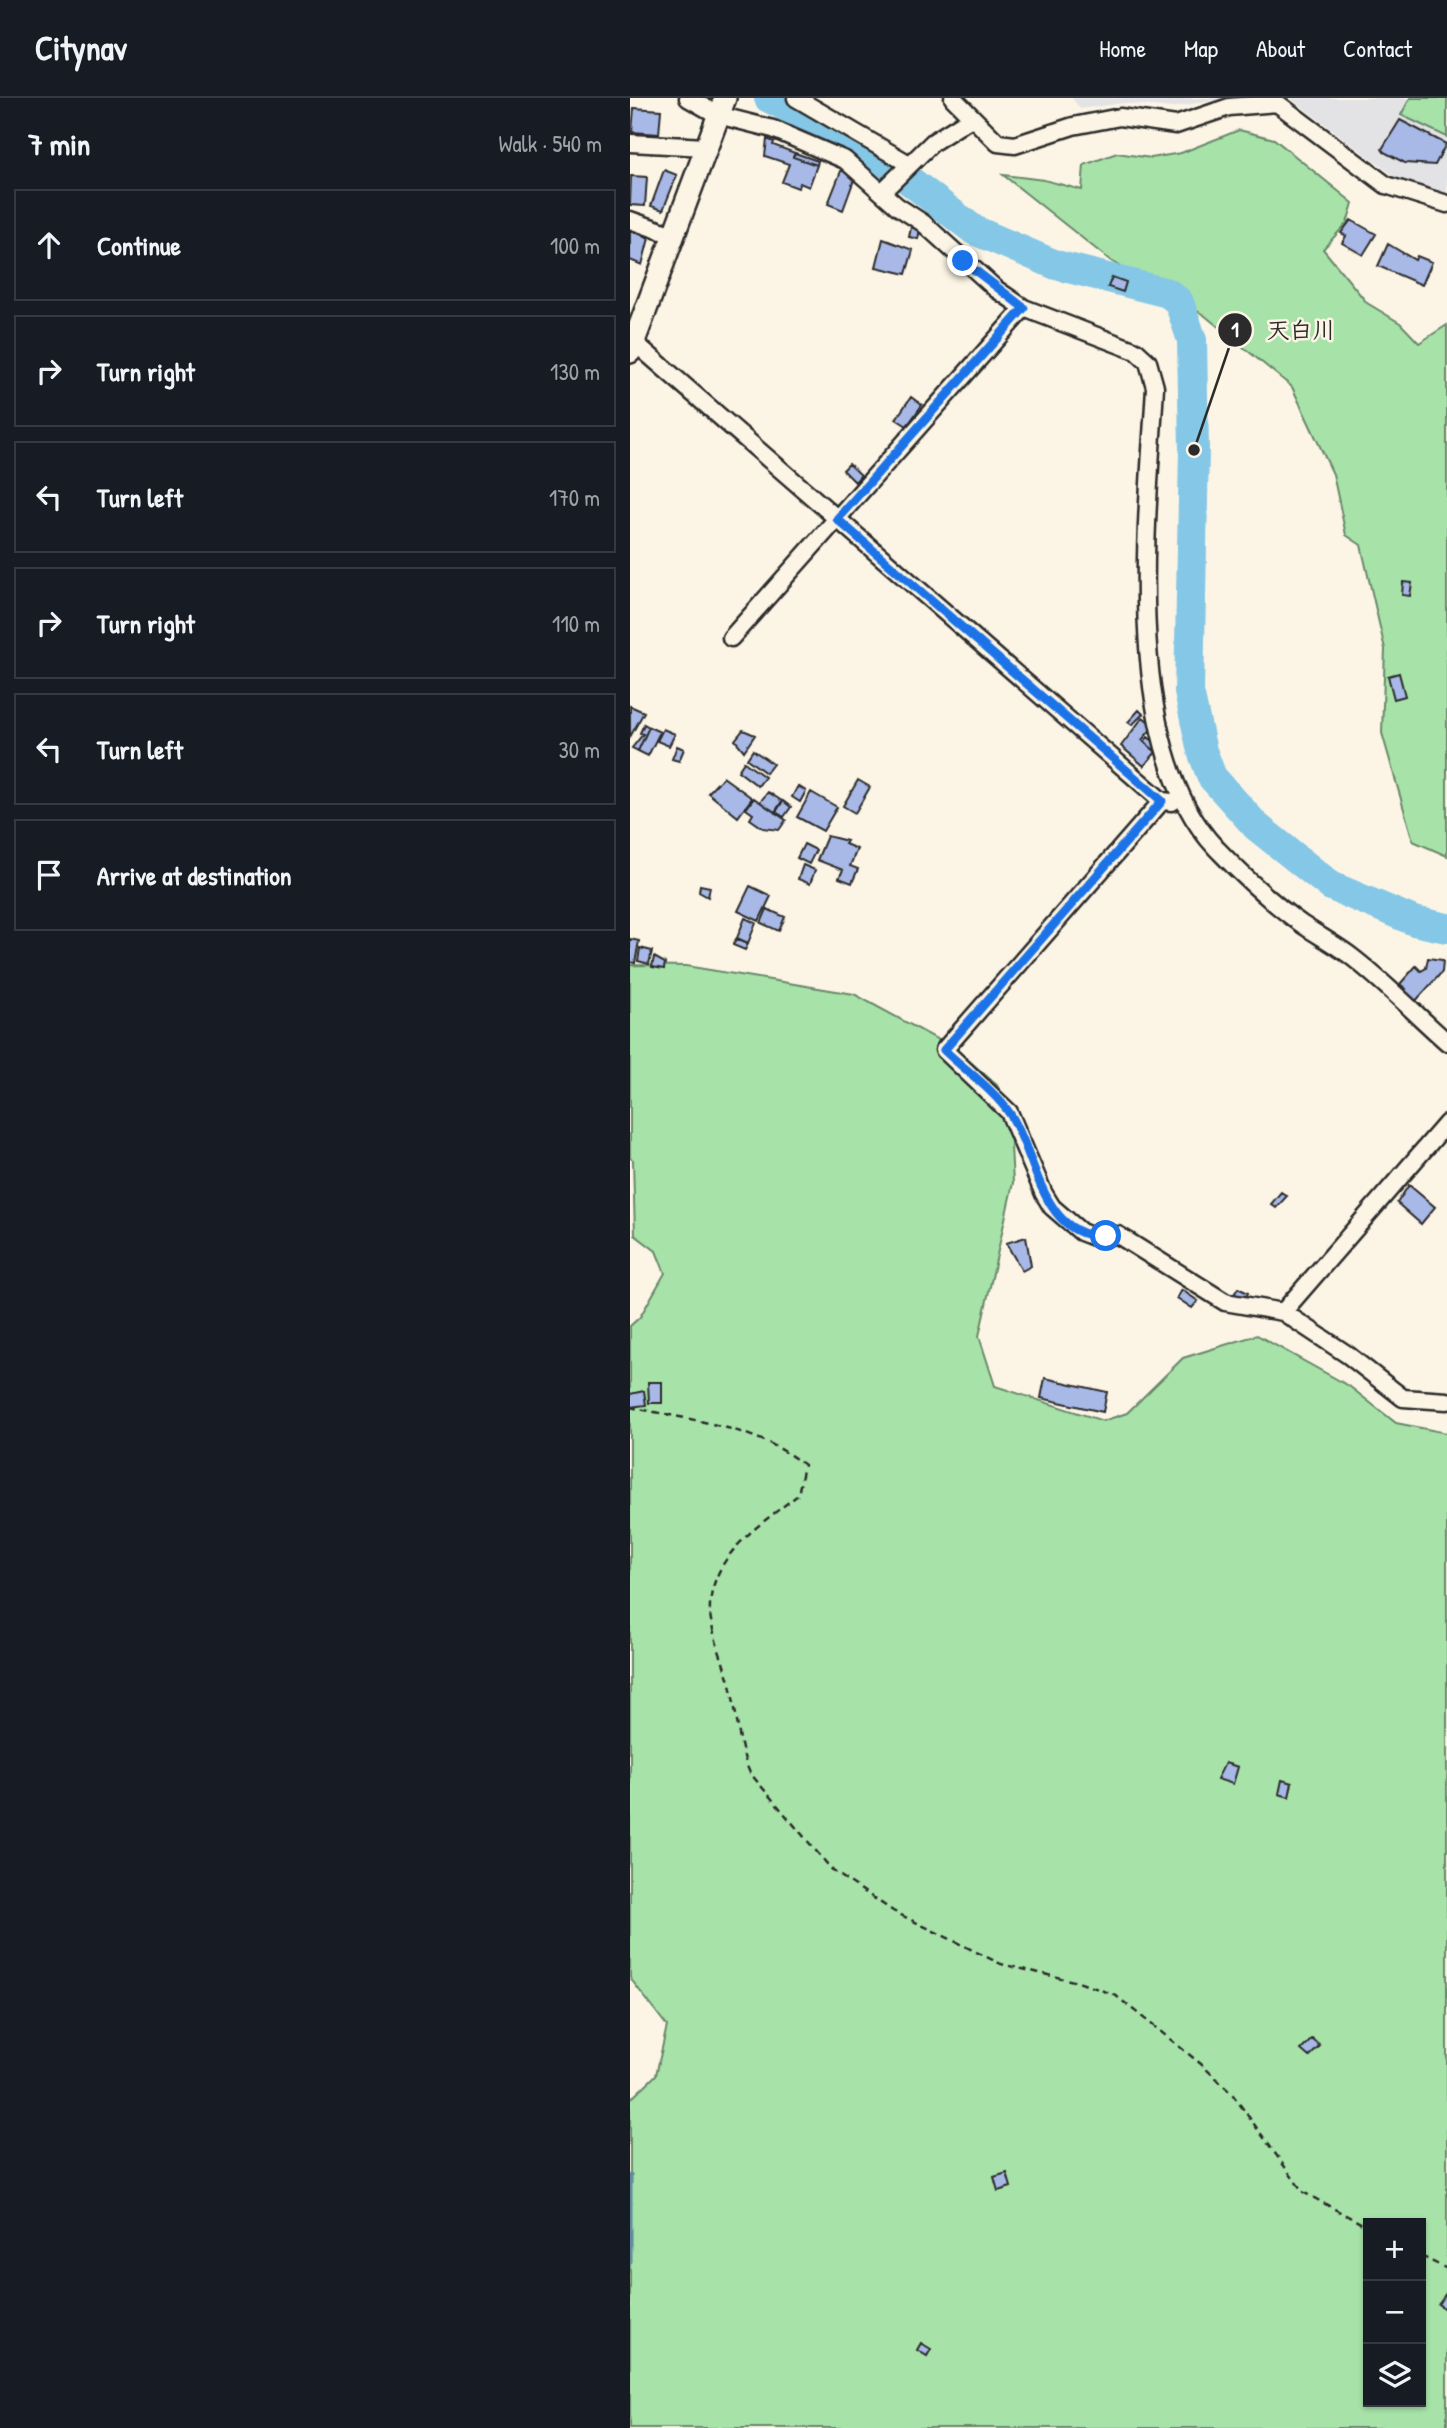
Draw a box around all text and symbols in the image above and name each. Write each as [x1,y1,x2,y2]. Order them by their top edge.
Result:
text: Citynav [35,26,127,70]
text: Home [1099,32,1146,64]
text: Map [1184,32,1218,64]
text: About [1256,32,1305,64]
text: Contact [1343,32,1412,64]
text: 7 min [28,124,90,164]
text: Walk · 540 m [498,128,602,159]
icon: ahead [30,226,68,264]
text: Continue [97,228,181,263]
text: 100 m [550,230,600,261]
route end [947,245,978,276]
callout: 天白川 [1217,308,1349,352]
text: 天白川 [1267,314,1336,345]
text: 1 [1231,315,1239,344]
icon: right [30,352,68,390]
text: Turn right [97,354,195,389]
text: 130 m [550,356,600,387]
icon: left [30,478,68,516]
text: Turn left [97,480,183,515]
text: 170 m [549,482,600,513]
icon: right [30,604,68,642]
text: Turn right [97,606,195,641]
text: 110 m [552,608,600,639]
icon: left [30,730,68,768]
text: Turn left [97,732,183,767]
text: 30 m [558,734,600,765]
icon: arrive [30,856,68,894]
text: Arrive at destination [97,858,292,893]
route start [1090,1220,1121,1251]
map controls [1363,2218,1426,2407]
button: + [1363,2218,1426,2281]
button: − [1363,2281,1426,2344]
button: layers [1363,2344,1426,2407]

